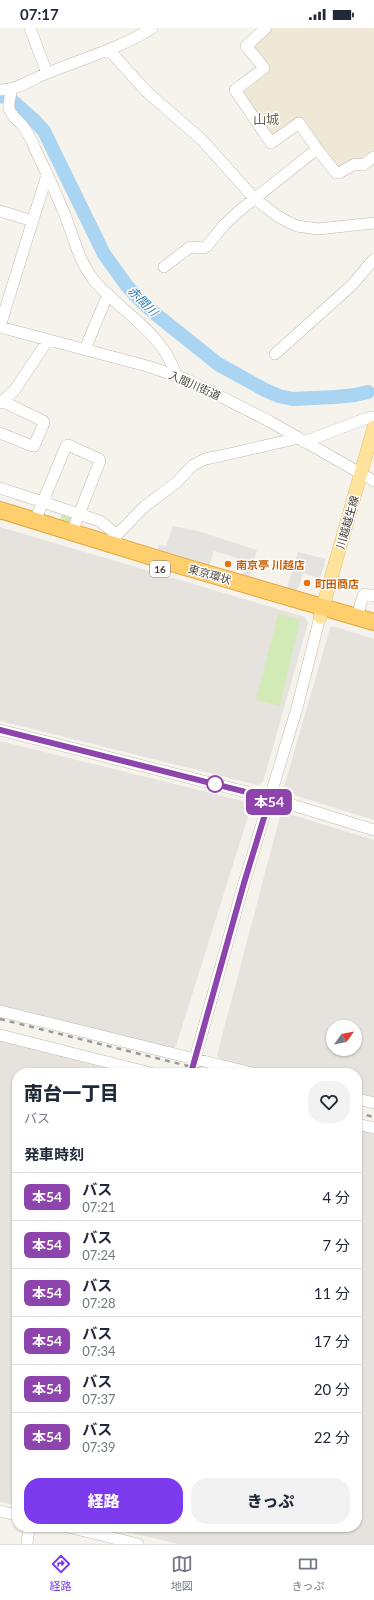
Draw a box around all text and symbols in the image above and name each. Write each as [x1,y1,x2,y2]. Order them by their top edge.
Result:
text: 07:17 [20,5,59,23]
district label: 山城 [253,111,279,127]
water label: 赤間川 [125,283,162,320]
street label: 入間川街道 [167,368,223,402]
street label: 川越越生線 [333,494,361,550]
place label: 南京亭 川越店 [236,558,305,571]
marker: 南京亭 川越店 [223,559,233,569]
road number: 16 [150,561,170,577]
street label: 東京環状 [187,562,234,587]
place label: 町田商店 [315,577,359,590]
marker: 町田商店 [302,578,312,588]
unlabelled marker [206,775,224,793]
line badge: 本54 [246,789,292,815]
text: 本54 [254,793,284,810]
north arrow [326,1020,362,1056]
map controls [326,1020,362,1056]
text: 南台一丁目 [24,1081,119,1104]
button: heart [308,1081,350,1123]
text: バス [24,1110,50,1126]
text: 発車時刻 [24,1145,84,1163]
text: バス [82,1180,112,1198]
text: 本54 [32,1188,62,1205]
text: 4 分 [322,1188,350,1206]
text: 07:21 [82,1199,116,1215]
text: バス [82,1228,112,1246]
text: 本54 [32,1236,62,1253]
text: 7 分 [322,1236,350,1254]
text: 07:24 [82,1247,116,1263]
text: バス [82,1276,112,1294]
text: 本54 [32,1284,62,1301]
text: 11 分 [314,1284,350,1302]
text: 07:28 [82,1295,116,1311]
text: バス [82,1324,112,1342]
text: 本54 [32,1332,62,1349]
text: 17 分 [314,1332,350,1350]
text: 07:34 [82,1343,116,1359]
text: バス [82,1372,112,1390]
text: 本54 [32,1380,62,1397]
text: 20 分 [314,1380,350,1398]
text: 07:37 [82,1391,116,1407]
text: バス [82,1420,112,1438]
text: 本54 [32,1428,62,1445]
text: 22 分 [314,1428,350,1446]
text: 07:39 [82,1439,116,1455]
button: 経路 [24,1478,183,1524]
button: きっぷ [191,1478,350,1524]
tab: 経路 [50,1553,72,1593]
tab: 地図 [171,1553,193,1593]
tab: きっぷ [292,1553,324,1593]

